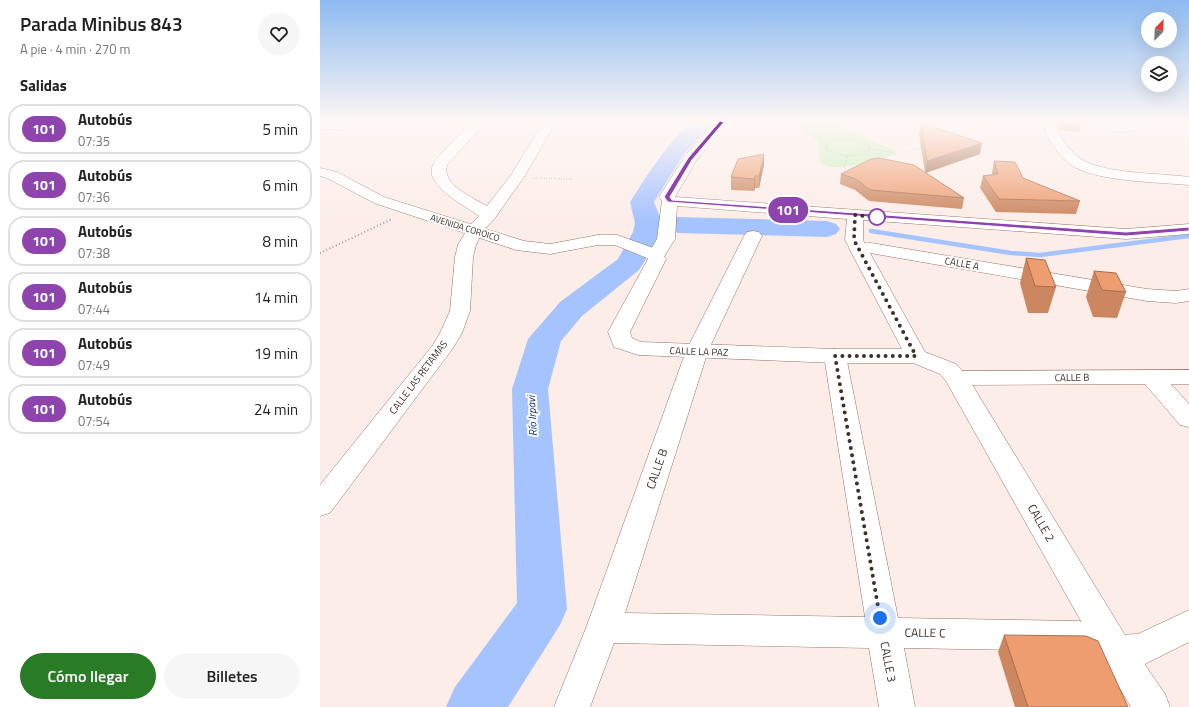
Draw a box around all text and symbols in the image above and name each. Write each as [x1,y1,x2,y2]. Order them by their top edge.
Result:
text: Parada Minibus 843 [20,9,183,38]
north arrow [1141,12,1177,48]
map controls [1141,12,1177,92]
button: heart [258,13,300,55]
text: A pie · 4 min · 270 m [20,39,130,59]
button: layers [1141,56,1177,92]
text: Salidas [20,74,67,97]
text: Autobús [78,108,132,131]
text: 101 [32,118,56,139]
text: 5 min [262,118,298,141]
text: 07:35 [78,131,110,151]
text: Autobús [78,164,132,187]
text: 101 [32,174,56,195]
text: 6 min [262,174,298,197]
text: 07:36 [78,187,110,207]
line badge: 101 [765,197,811,223]
text: 101 [776,199,800,220]
unlabelled marker [868,208,886,226]
street label: AVENIDA COROICO [429,211,501,244]
text: Autobús [78,220,132,243]
text: 101 [32,230,56,251]
text: 8 min [262,230,298,253]
text: 07:38 [78,243,110,263]
street label: CALLE A [944,253,980,274]
text: Autobús [78,276,132,299]
text: 101 [32,286,56,307]
text: 14 min [254,286,298,309]
text: 07:44 [78,299,110,319]
text: Autobús [78,332,132,355]
street label: CALLE LAS RETAMAS [386,337,451,417]
text: 101 [32,342,56,363]
text: 19 min [254,342,298,365]
street label: CALLE LA PAZ [669,343,729,360]
text: 07:49 [78,355,110,375]
street label: CALLE B [1054,370,1090,385]
text: Autobús [78,388,132,411]
water label: Río Irpavi [523,394,541,437]
text: 101 [32,398,56,419]
text: 24 min [254,398,298,421]
text: 07:54 [78,411,110,431]
street label: CALLE B [641,446,672,492]
street label: CALLE 2 [1023,500,1060,545]
your location [870,608,890,628]
street label: CALLE C [904,623,946,642]
street label: CALLE 3 [875,640,902,684]
button: Cómo llegar [20,653,156,699]
button: Billetes [164,653,300,699]

